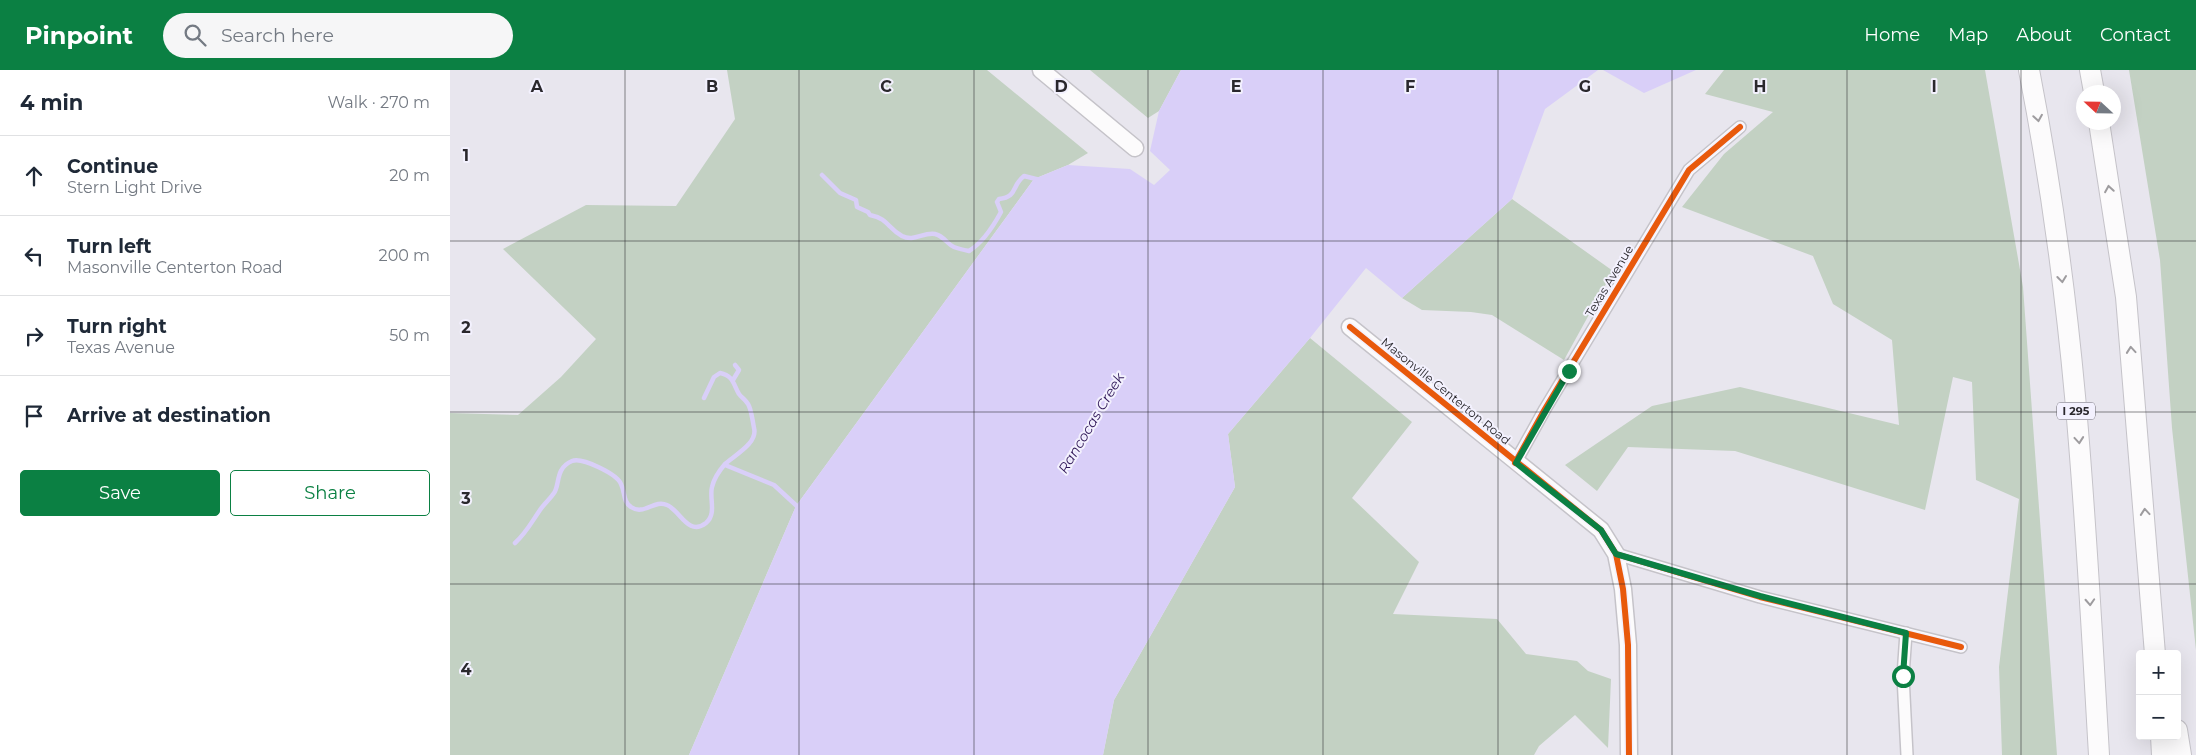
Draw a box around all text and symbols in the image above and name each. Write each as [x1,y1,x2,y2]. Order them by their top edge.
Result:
search box [163,13,513,58]
text: Pinpoint [25,21,133,50]
icon: search [181,21,209,49]
text: Search here [221,24,334,47]
text: Home [1864,24,1920,46]
text: Map [1948,24,1988,46]
text: About [2016,24,2072,46]
text: Contact [2100,24,2171,46]
text: A [530,77,544,96]
text: B [706,77,718,96]
text: C [880,77,892,96]
text: D [1054,77,1068,96]
text: E [1231,77,1241,96]
text: F [1405,77,1415,96]
text: G [1579,77,1591,96]
text: H [1754,77,1766,96]
text: I [1931,77,1937,96]
north arrow [2076,85,2121,130]
text: 4 min [20,90,83,115]
text: Walk · 270 m [327,93,430,112]
one-way arrow [2032,114,2042,122]
text: 1 [463,146,469,165]
text: Continue [67,155,158,178]
icon: ahead [20,162,48,190]
text: 20 m [389,166,430,185]
text: Stern Light Drive [67,178,202,197]
one-way arrow [2105,185,2115,193]
text: Turn left [67,235,152,258]
icon: left [20,242,48,270]
street label: Texas Avenue [1582,242,1636,320]
text: 200 m [379,246,430,265]
text: Masonville Centerton Road [67,258,283,277]
one-way arrow [2056,275,2067,283]
text: Turn right [67,315,167,338]
text: 2 [461,318,471,337]
icon: right [20,322,48,350]
text: 50 m [389,326,430,345]
street label: Masonville Centerton Road [1378,334,1514,448]
text: Texas Avenue [67,338,175,357]
one-way arrow [2126,346,2137,354]
route end [1558,360,1581,383]
water label: Rancocas Creek [1054,369,1128,477]
icon: arrive [20,402,48,430]
road number: I 295 [2057,402,2095,420]
text: Arrive at destination [67,404,271,427]
one-way arrow [2073,437,2084,445]
button: Save [20,470,220,516]
button: Share [230,470,430,516]
text: 3 [460,489,471,508]
one-way arrow [2140,508,2151,516]
one-way arrow [2085,599,2095,607]
map controls [2136,650,2181,740]
button: + [2136,650,2181,695]
text: 4 [460,660,472,679]
route start [1892,665,1915,688]
button: − [2136,695,2181,740]

